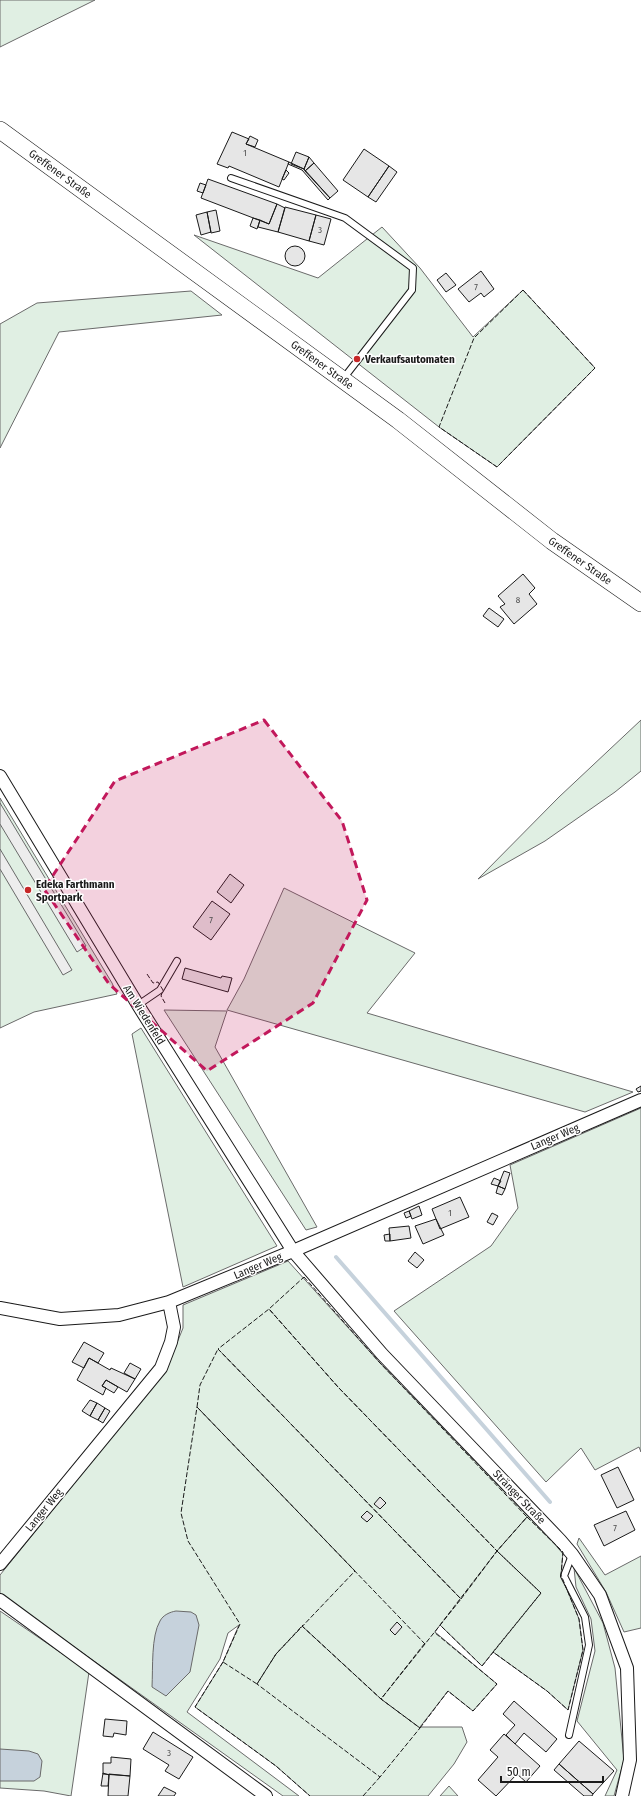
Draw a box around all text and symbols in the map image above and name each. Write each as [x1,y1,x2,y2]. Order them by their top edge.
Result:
street label: Greffener Straße [26,147,94,201]
house number: 1 [243,148,247,158]
house number: 3 [318,225,322,235]
house number: 7 [474,282,478,292]
street label: Greffener Straße [288,338,356,392]
place label: Verkaufsautomaten [364,353,455,366]
marker: Verkaufsautomaten [352,354,362,364]
street label: Greffener Straße [546,534,614,588]
house number: 8 [516,595,521,605]
place label: Edeka Farthmann Sportpark [36,878,115,904]
marker: Edeka Farthmann Sportpark [23,885,33,895]
house number: 7 [209,915,213,925]
street label: Am Wiedenfeld [121,983,167,1047]
street label: Langer Weg [529,1121,582,1153]
house number: 1 [448,1208,452,1218]
street label: Langer Weg [232,1250,285,1282]
street label: Stränger Straße [490,1467,548,1527]
street label: Langer Weg [23,1485,66,1534]
house number: 7 [613,1523,617,1533]
house number: 3 [167,1748,171,1758]
scale bar [501,1758,603,1784]
text: 50 m [507,1765,531,1779]

